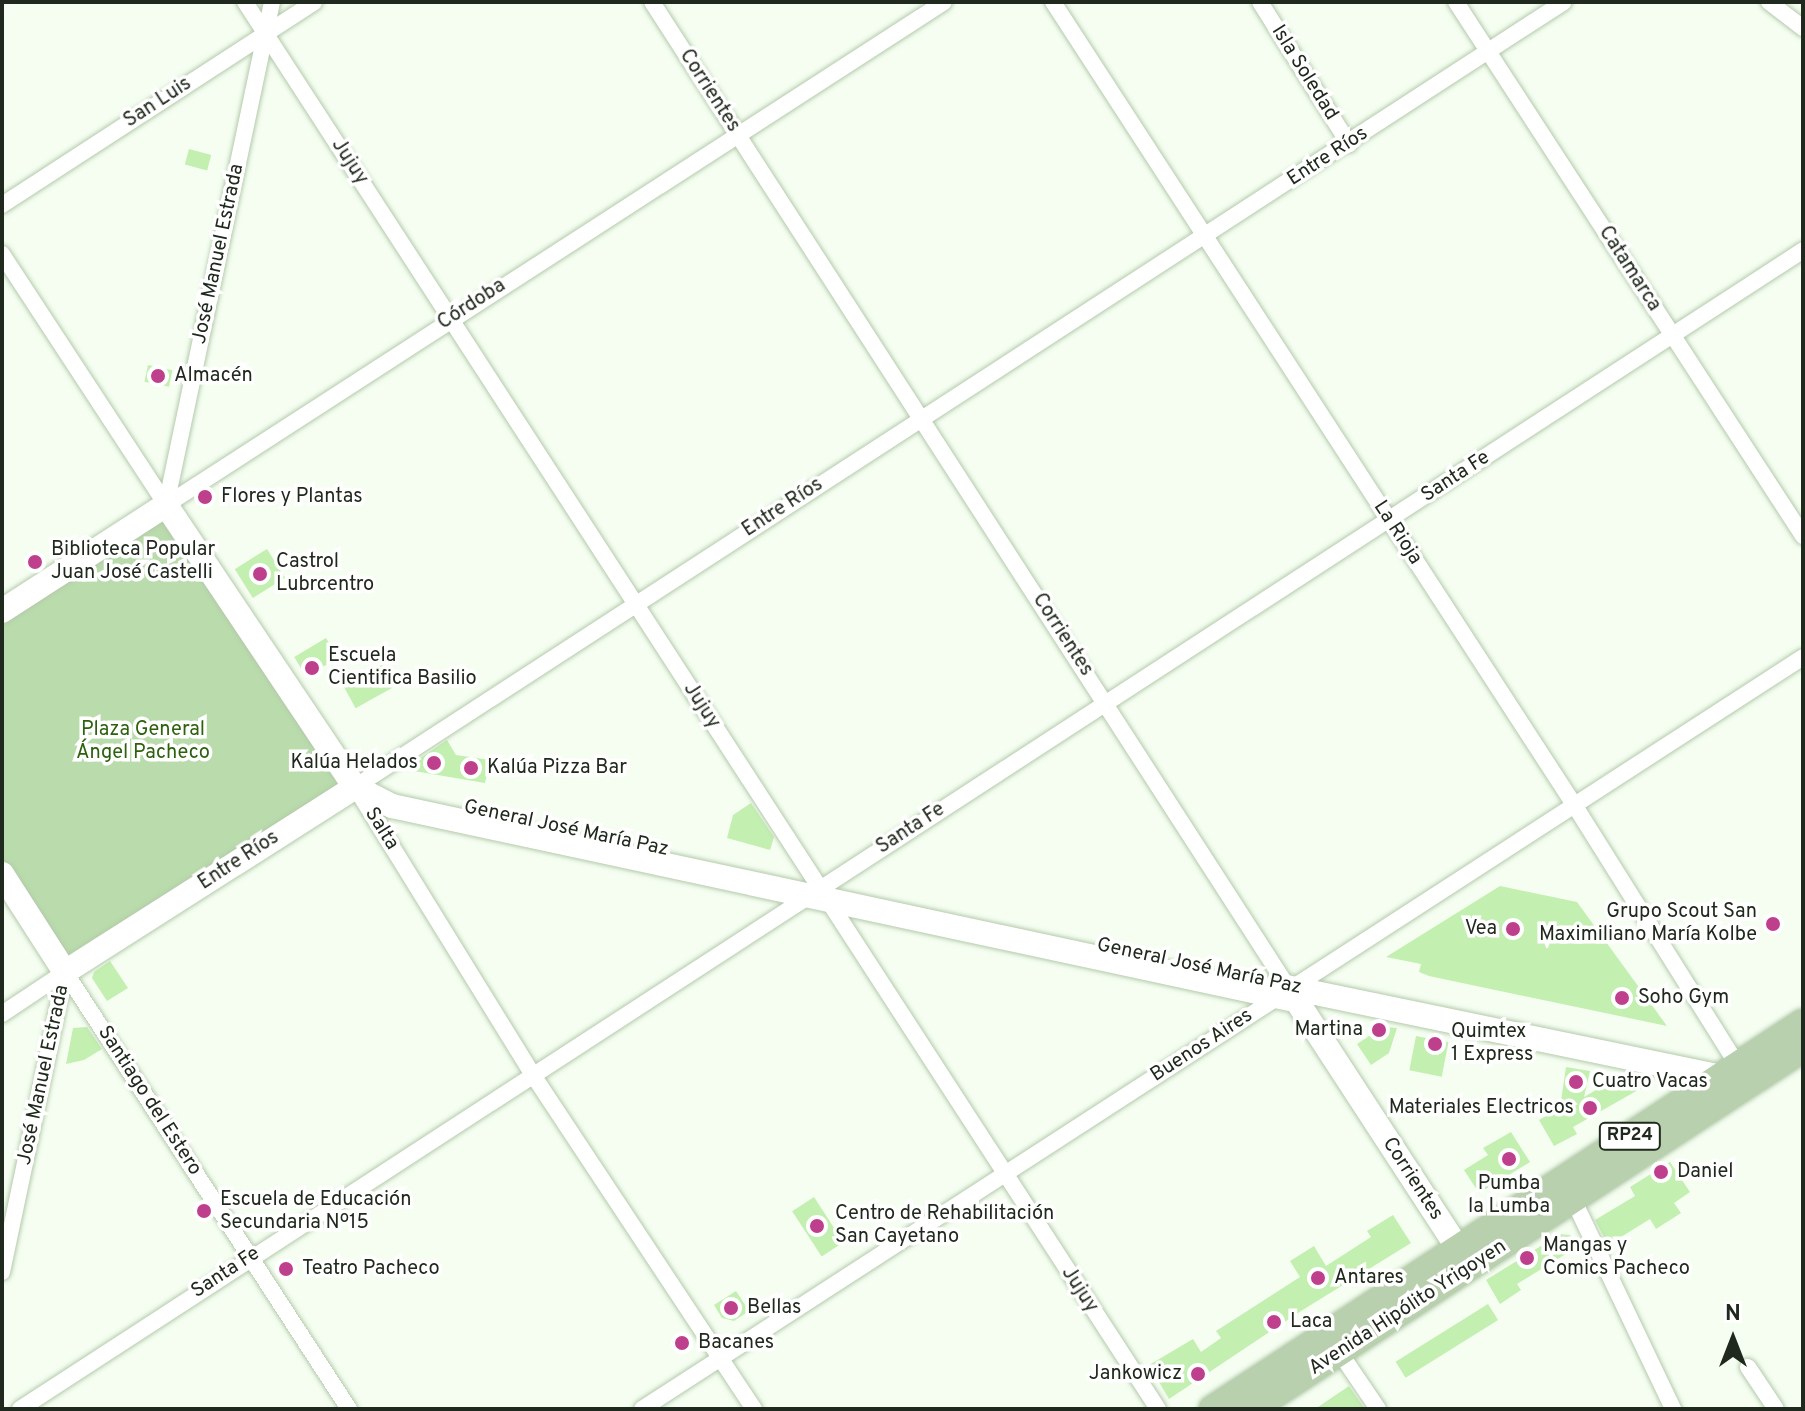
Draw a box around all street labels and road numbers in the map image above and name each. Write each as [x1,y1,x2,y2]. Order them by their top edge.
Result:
street label: Isla Soledad [1265,21,1343,125]
street label: Corrientes [673,45,745,137]
street label: San Luis [120,72,196,134]
street label: Entre Ríos [1283,122,1373,192]
street label: Jujuy [325,134,373,190]
street label: José Manuel Estrada [188,162,250,346]
street label: Catamarca [1593,222,1665,316]
street label: Córdoba [434,274,510,336]
street label: Santa Fe [1417,446,1495,508]
street label: Entre Ríos [738,473,828,543]
street label: La Rioja [1367,496,1427,570]
street label: Corrientes [1026,589,1098,681]
street label: Jujuy [677,678,725,734]
street label: General José María Paz [461,796,671,862]
street label: Santa Fe [872,798,950,860]
street label: Salta [359,803,403,855]
street label: Entre Ríos [194,826,284,896]
street label: General José María Paz [1094,934,1304,1000]
street label: José Manuel Estrada [13,983,75,1167]
street label: Buenos Aires [1146,1004,1258,1088]
street label: Santiago del Estero [92,1022,206,1180]
road number: RP24 [1598,1122,1662,1150]
street label: Corrientes [1376,1133,1448,1225]
street label: Avenida Hipólito Yrigoyen [1304,1235,1512,1381]
street label: Santa Fe [187,1242,265,1304]
street label: Jujuy [1055,1262,1103,1318]

